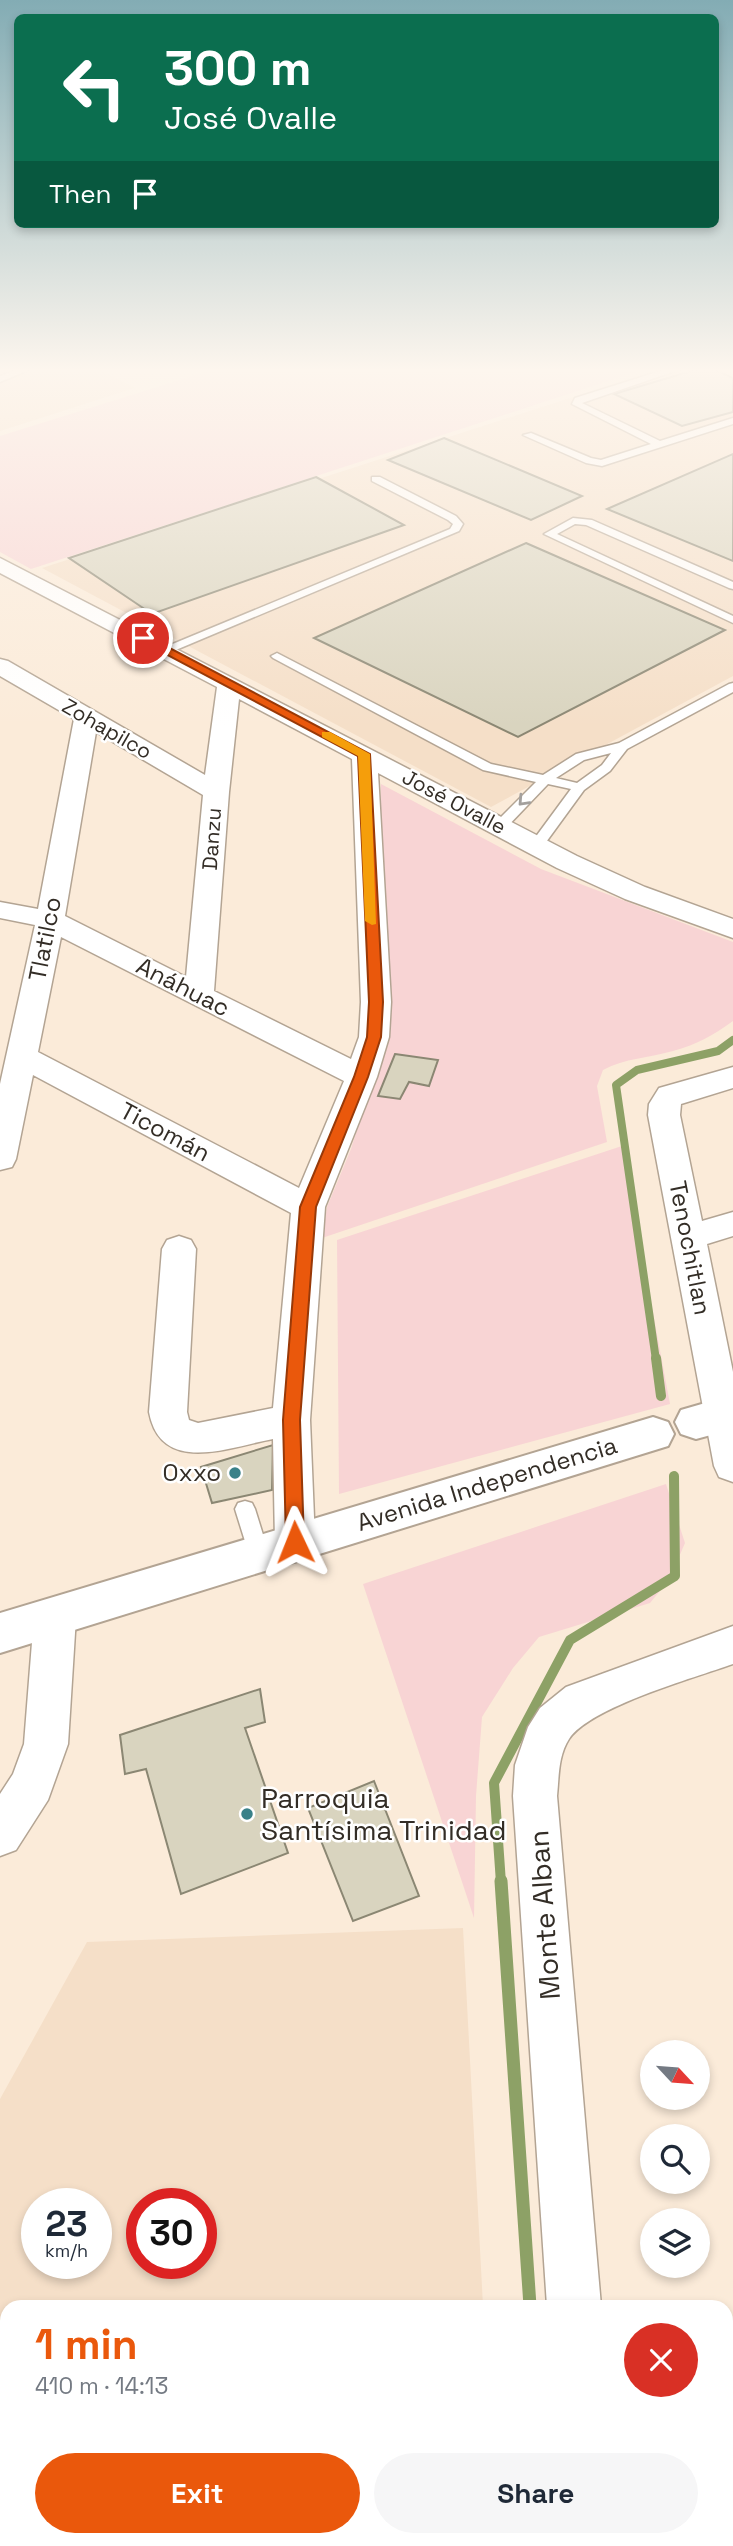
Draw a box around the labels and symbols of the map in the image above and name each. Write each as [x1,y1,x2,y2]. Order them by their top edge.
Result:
pin [113,608,173,668]
street label: Zohapilco [58,692,157,765]
street label: José Ovalle [398,763,511,840]
one-way arrow [518,793,531,806]
street label: Danzu [196,807,227,871]
street label: Tlatilco [21,894,68,984]
street label: Anáhuac [131,950,235,1023]
street label: Ticomán [115,1095,216,1168]
street label: Tenochitlan [662,1178,719,1318]
street label: Avenida Independencia [353,1429,621,1538]
place label: Oxxo [162,1457,221,1488]
marker: Oxxo [227,1465,243,1481]
position arrow [258,1505,332,1579]
place label: Parroquia Santísima Trinidad [261,1780,507,1848]
marker: Parroquia Santísima Trinidad [239,1806,255,1822]
street label: Monte Alban [520,1829,568,2001]
north arrow [640,2040,710,2110]
speed limit sign: 30 [126,2188,217,2279]

